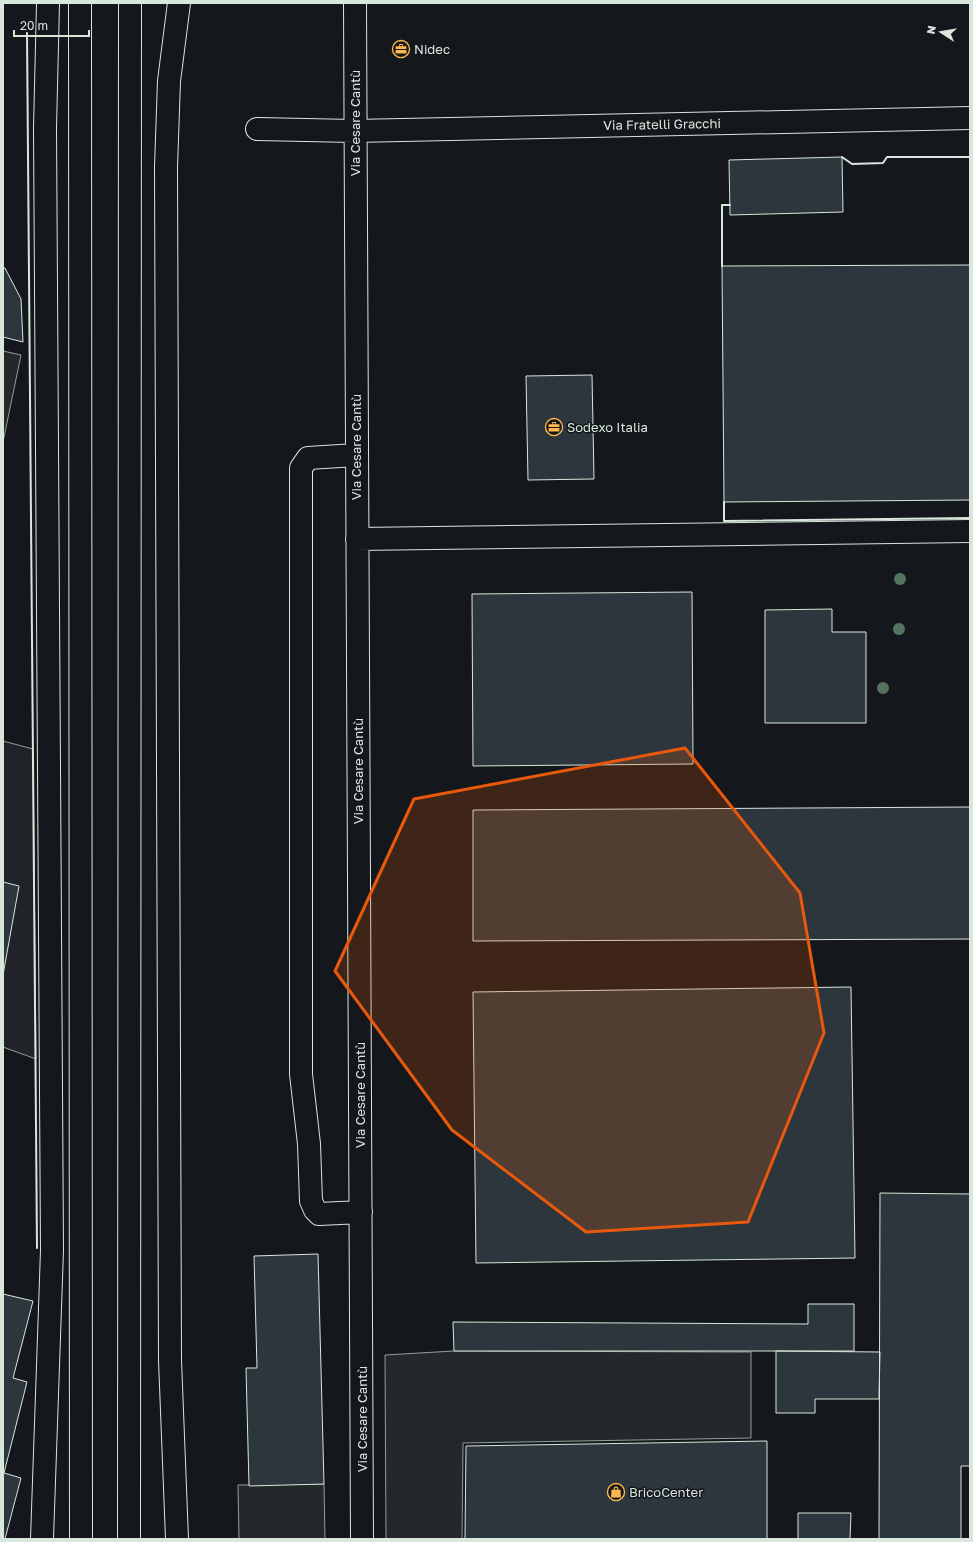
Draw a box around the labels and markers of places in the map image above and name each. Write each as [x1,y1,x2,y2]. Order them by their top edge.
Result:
office icon: Nidec [391,39,411,59]
place label: Nidec [414,41,450,57]
office icon: Sodexo Italia [544,417,564,437]
place label: Sodexo Italia [567,419,648,435]
shop icon: BricoCenter [606,1482,626,1502]
place label: BricoCenter [629,1484,703,1500]

